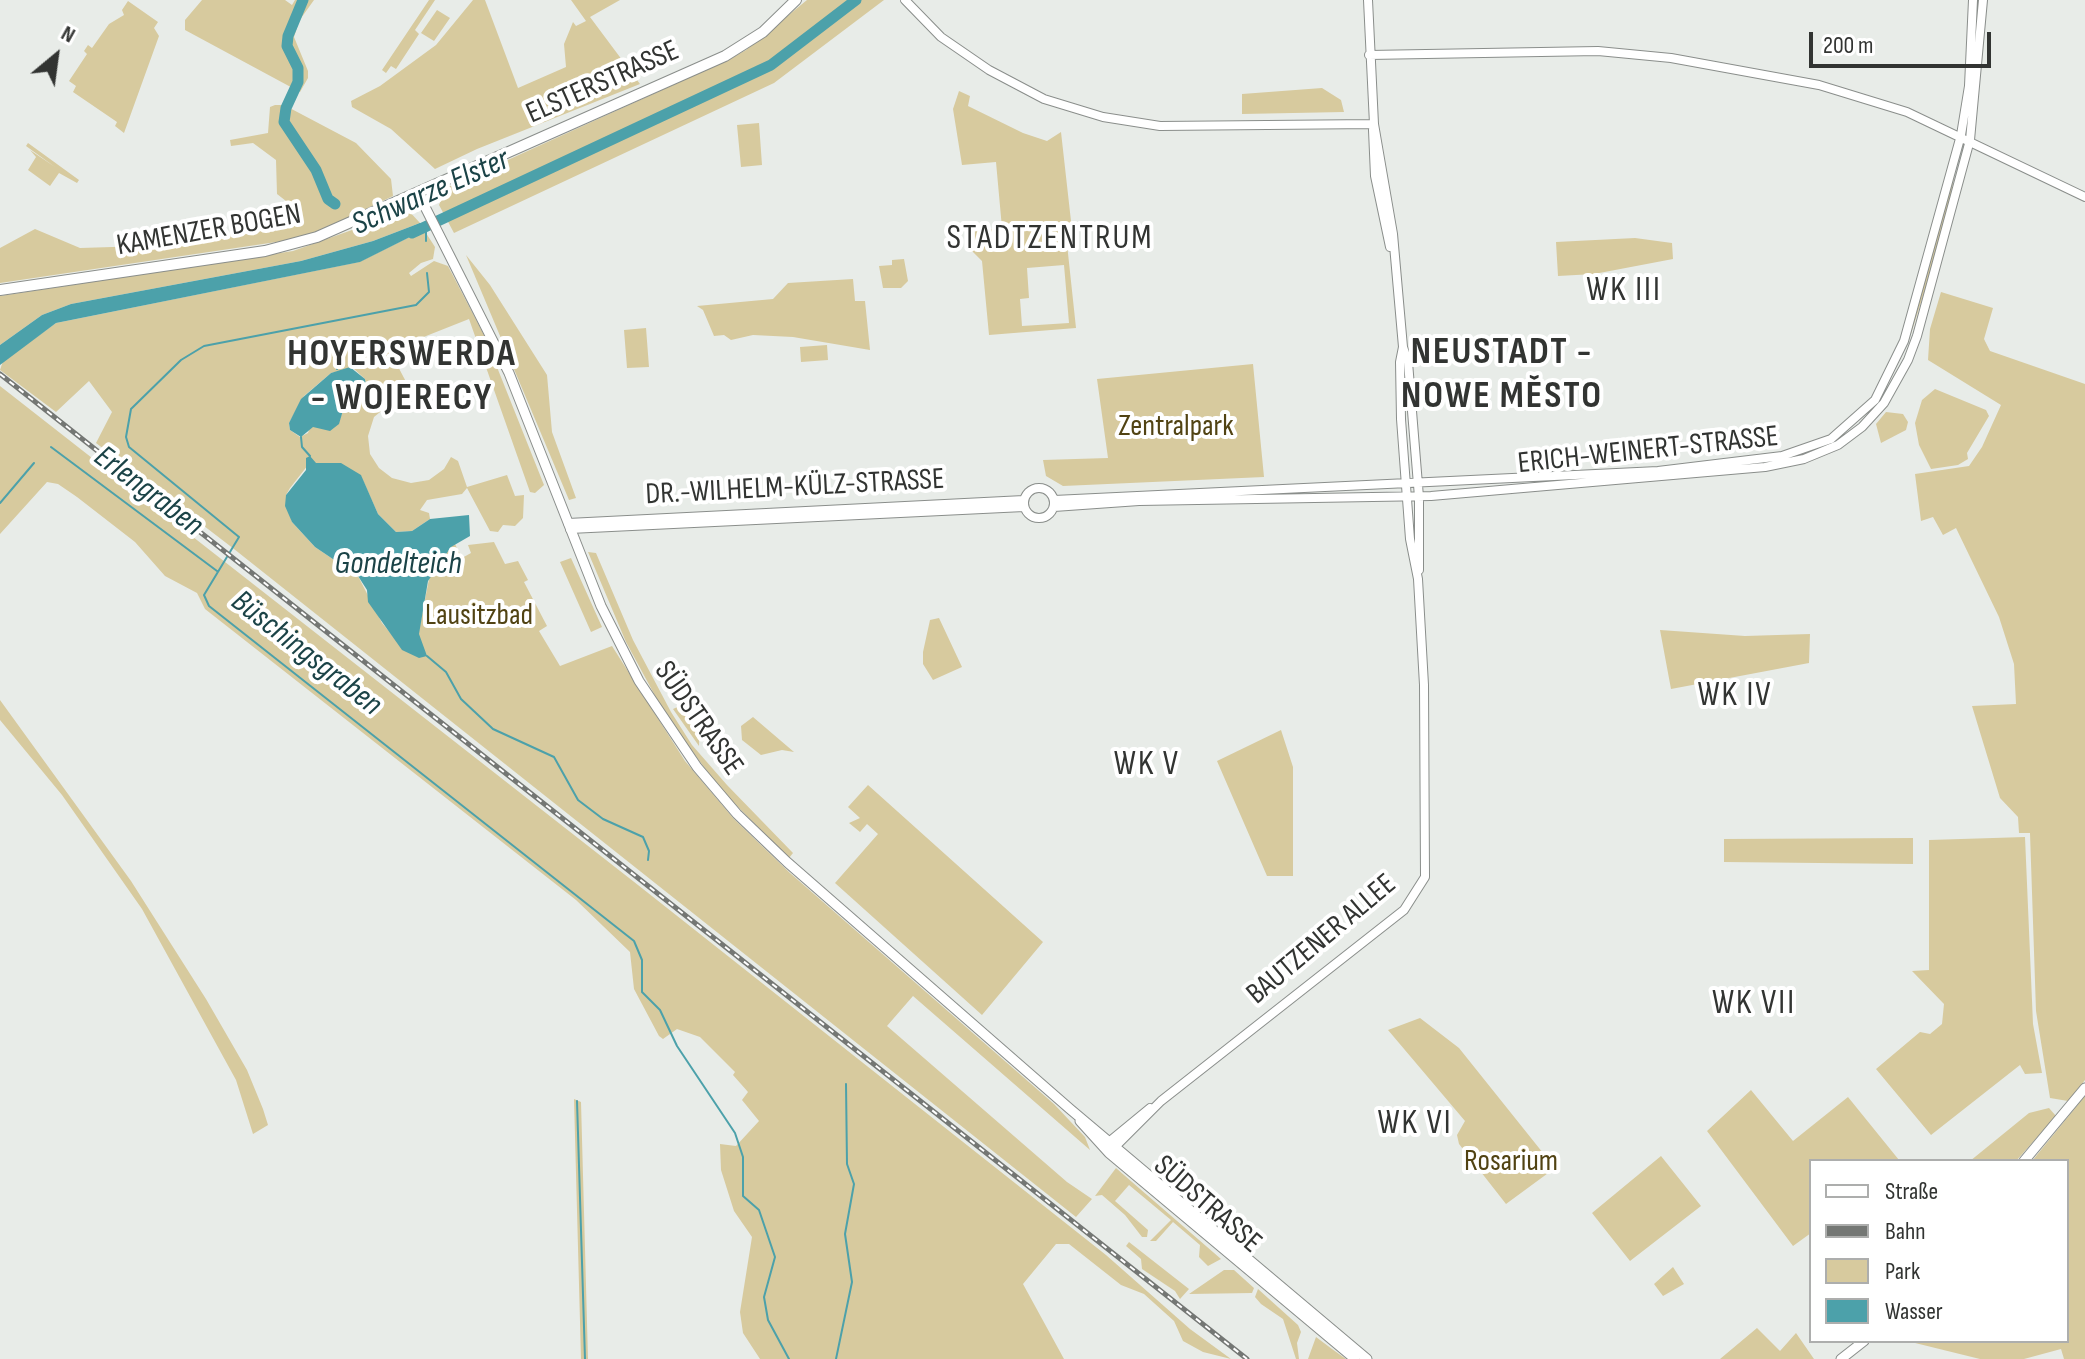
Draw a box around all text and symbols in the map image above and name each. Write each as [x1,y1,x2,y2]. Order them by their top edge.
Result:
north arrow [16,16,96,96]
scale bar [1813,16,1995,66]
text: N [56,20,80,49]
text: 200 m [1823,31,1874,60]
street label: ELSTERSTRASSE [521,33,685,133]
water label: Schwarze Elster [346,141,516,245]
street label: KAMENZER BOGEN [114,197,304,265]
district label: STADTZENTRUM [946,219,1154,259]
district label: WK III [1586,271,1662,311]
district label: NEUSTADT - NOWE MĚSTO [1401,330,1603,420]
district label: HOYERSWERDA - WOJERECY [287,332,517,422]
park label: Zentralpark [1118,409,1234,445]
street label: ERICH-WEINERT-STRASSE [1516,419,1780,483]
water label: Erlengraben [86,438,210,546]
street label: DR.-WILHELM-KÜLZ-STRASSE [645,462,945,514]
water label: Gondelteich [334,546,462,584]
water label: Büschingsgraben [223,583,389,725]
park label: Lausitzbad [425,598,533,634]
street label: SÜDSTRASSE [646,655,750,783]
district label: WK IV [1697,676,1773,716]
district label: WK V [1114,745,1180,785]
street label: BAUTZENER ALLEE [1240,867,1404,1013]
district label: WK VII [1712,984,1796,1024]
district label: WK VI [1377,1104,1453,1144]
park label: Rosarium [1464,1144,1558,1180]
street label: SÜDSTRASSE [1146,1148,1268,1262]
legend [1809,1159,2069,1343]
text: Straße [1885,1177,1938,1206]
text: Bahn [1885,1217,1926,1246]
text: Park [1885,1257,1920,1286]
text: Wasser [1885,1297,1943,1326]

